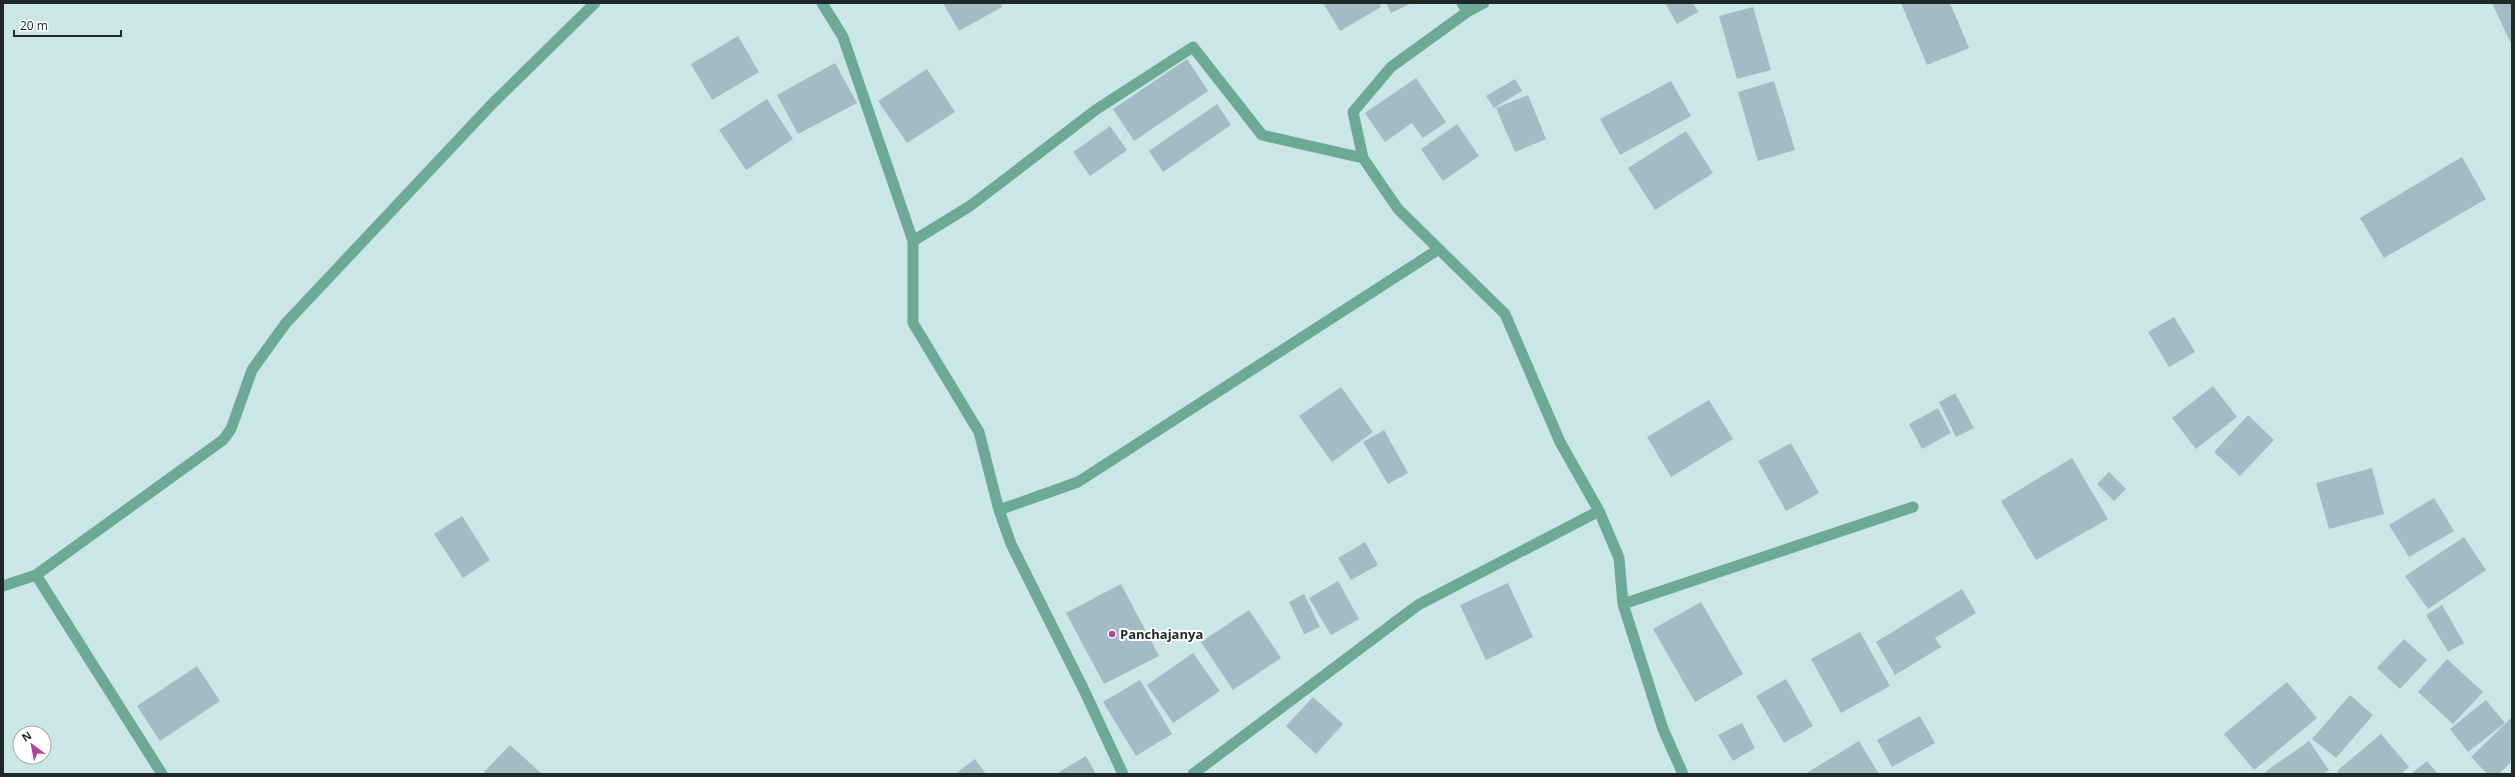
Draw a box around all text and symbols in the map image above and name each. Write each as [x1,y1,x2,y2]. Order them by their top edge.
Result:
scale bar [14,12,121,38]
text: 20 m [20,17,48,34]
place label: Panchajanya [1120,625,1203,643]
marker: Panchajanya [1107,629,1117,639]
north arrow [12,725,52,765]
text: N [19,727,34,745]

